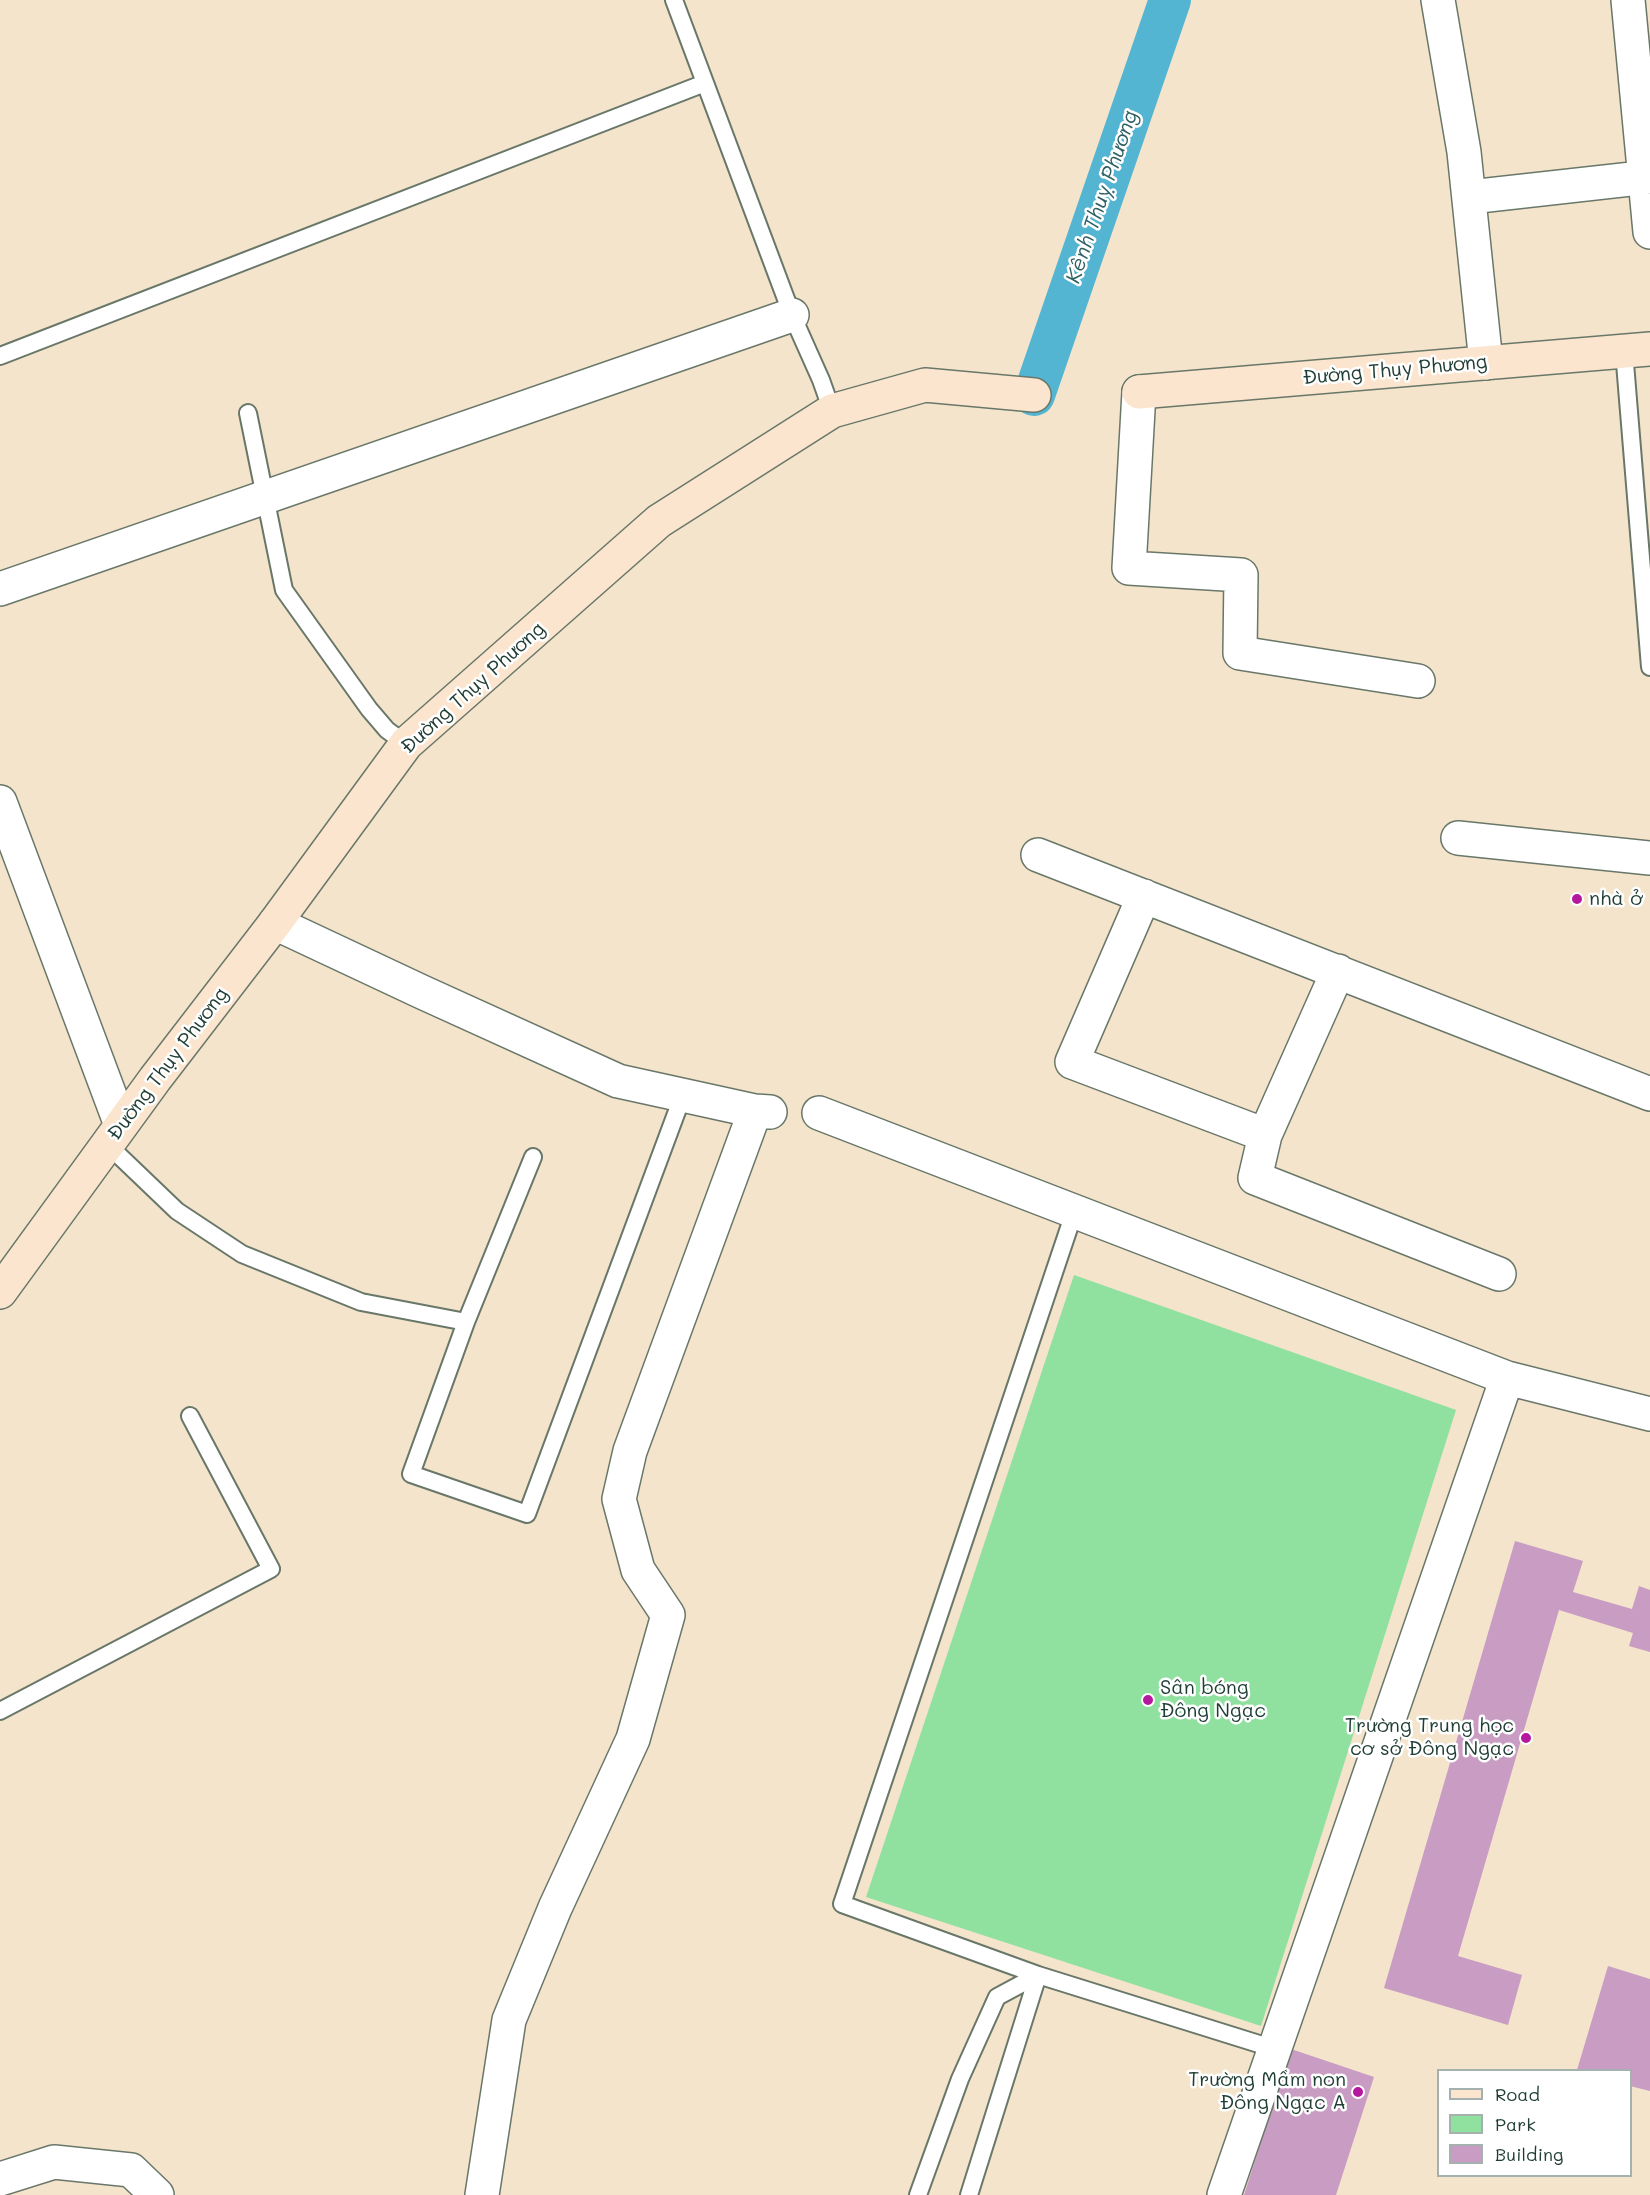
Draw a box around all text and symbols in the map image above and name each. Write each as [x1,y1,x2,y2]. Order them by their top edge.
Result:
water label: Kênh Thuỵ Phương [1061,107,1143,287]
street label: Đường Thụy Phương [1302,350,1488,390]
street label: Đường Thụy Phương [396,617,550,759]
place label: nhà ở [1589,887,1642,911]
marker: nhà ở [1570,892,1584,906]
street label: Đường Thụy Phương [103,983,233,1145]
place label: Sân bóng Đông Ngạc [1160,1676,1266,1723]
marker: Sân bóng Đông Ngạc [1141,1693,1155,1707]
place label: Trường Trung học cơ sở Đông Ngạc [1345,1714,1514,1761]
marker: Trường Trung học cơ sở Đông Ngạc [1519,1731,1533,1745]
place label: Trường Mầm non Đông Ngạc A [1188,2068,1346,2115]
legend [1437,2069,1632,2177]
text: Road [1495,2082,1540,2106]
marker: Trường Mầm non Đông Ngạc A [1351,2085,1365,2099]
text: Park [1495,2112,1536,2136]
text: Building [1495,2142,1563,2166]

